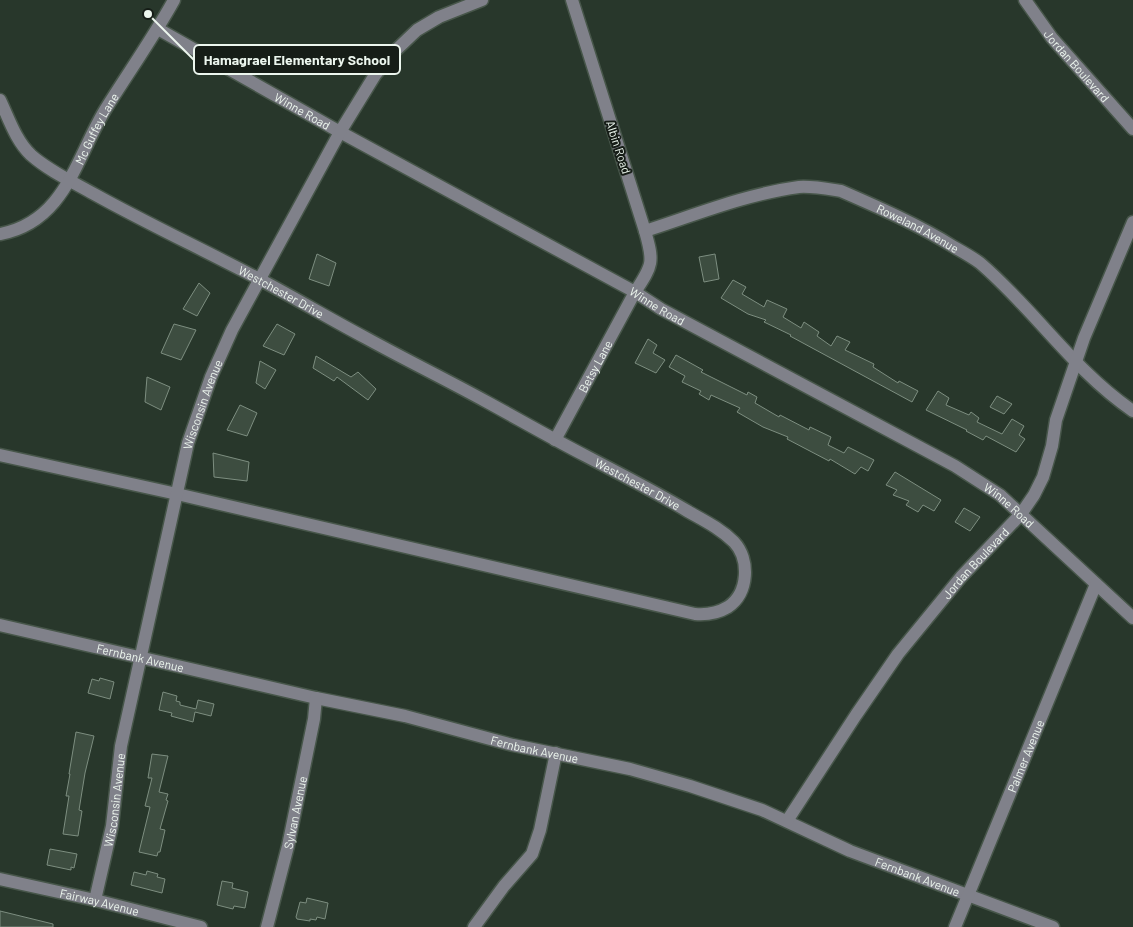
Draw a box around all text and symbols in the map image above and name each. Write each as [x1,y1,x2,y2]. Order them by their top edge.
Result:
street label: Jordan Boulevard [1041,27,1113,105]
callout: Hamagrael Elementary School [194,45,400,74]
text: Hamagrael Elementary School [204,51,390,68]
street label: Winne Road [272,89,333,132]
street label: Mc Guffey Lane [72,90,121,167]
street label: Albin Road [604,119,634,175]
street label: Roweland Avenue [875,201,961,255]
street label: Westchester Drive [236,263,326,321]
street label: Winne Road [627,284,687,327]
street label: Betsy Lane [575,338,615,395]
street label: Wisconsin Avenue [180,357,225,450]
street label: Westchester Drive [593,455,683,512]
street label: Winne Road [981,480,1037,530]
street label: Jordan Boulevard [939,525,1011,601]
street label: Fernbank Avenue [95,641,185,674]
street label: Palmer Avenue [1004,718,1046,794]
street label: Fernbank Avenue [489,732,580,765]
street label: Wisconsin Avenue [100,752,127,848]
street label: Sylvan Avenue [281,775,309,850]
street label: Fernbank Avenue [873,854,962,899]
street label: Fairway Avenue [59,885,141,918]

